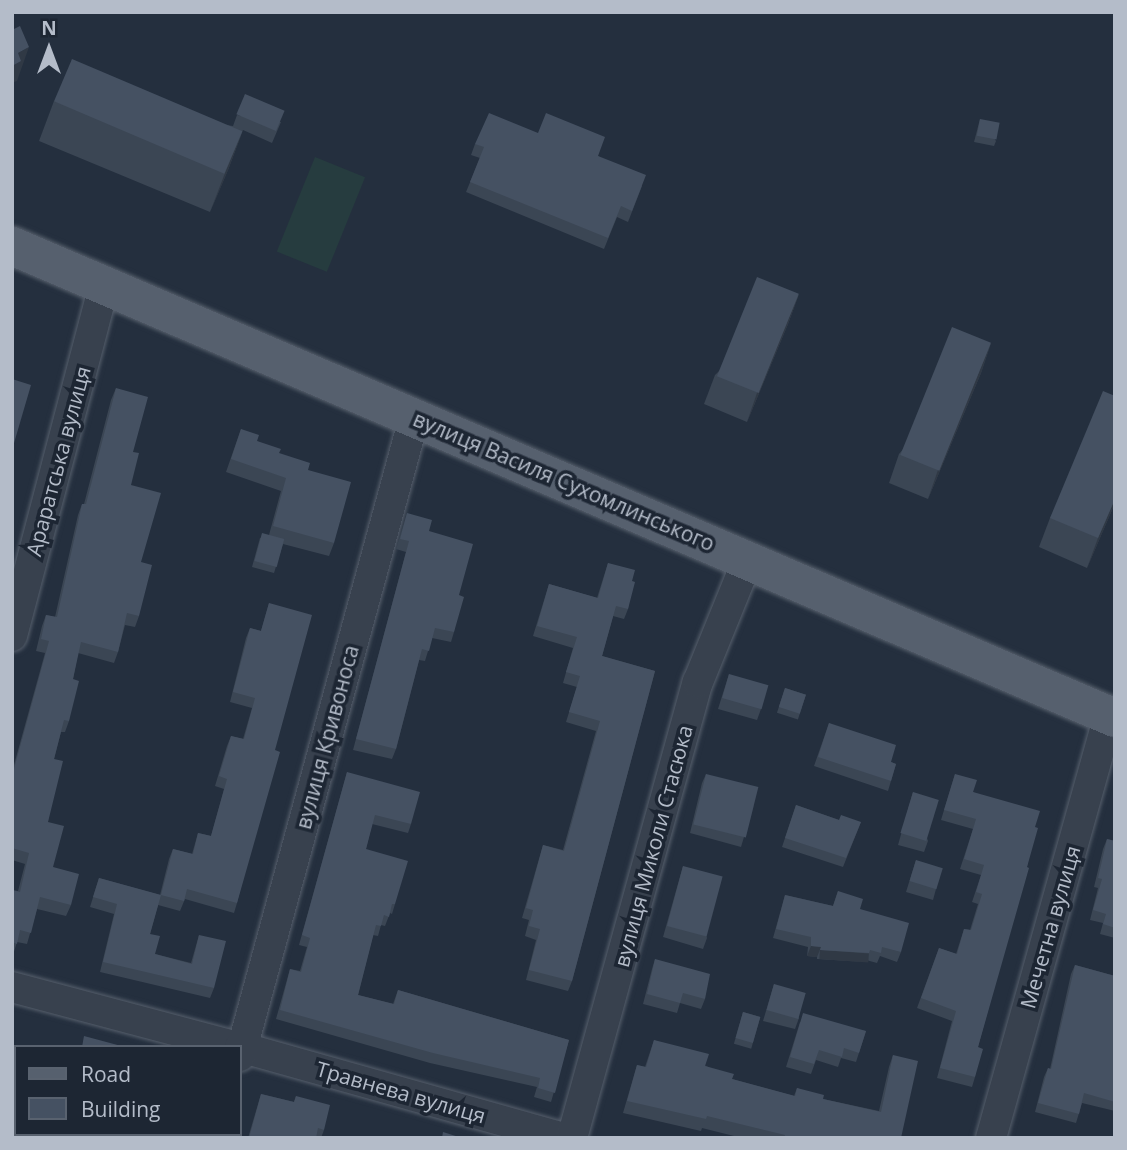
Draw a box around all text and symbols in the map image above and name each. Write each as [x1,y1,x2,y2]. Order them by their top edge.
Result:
north arrow [14,14,84,84]
text: N [41,15,57,41]
street label: Араратська вулиця [21,363,95,559]
street label: вулиця Василя Сухомлинського [410,406,718,556]
street label: вулиця Кривоноса [290,642,364,832]
street label: вулиця Миколи Стасюка [609,722,697,970]
street label: Мечетна вулиця [1015,843,1085,1011]
legend [14,1045,242,1136]
street label: Травнева вулиця [313,1056,489,1128]
text: Road [81,1060,131,1088]
text: Building [81,1095,160,1123]

